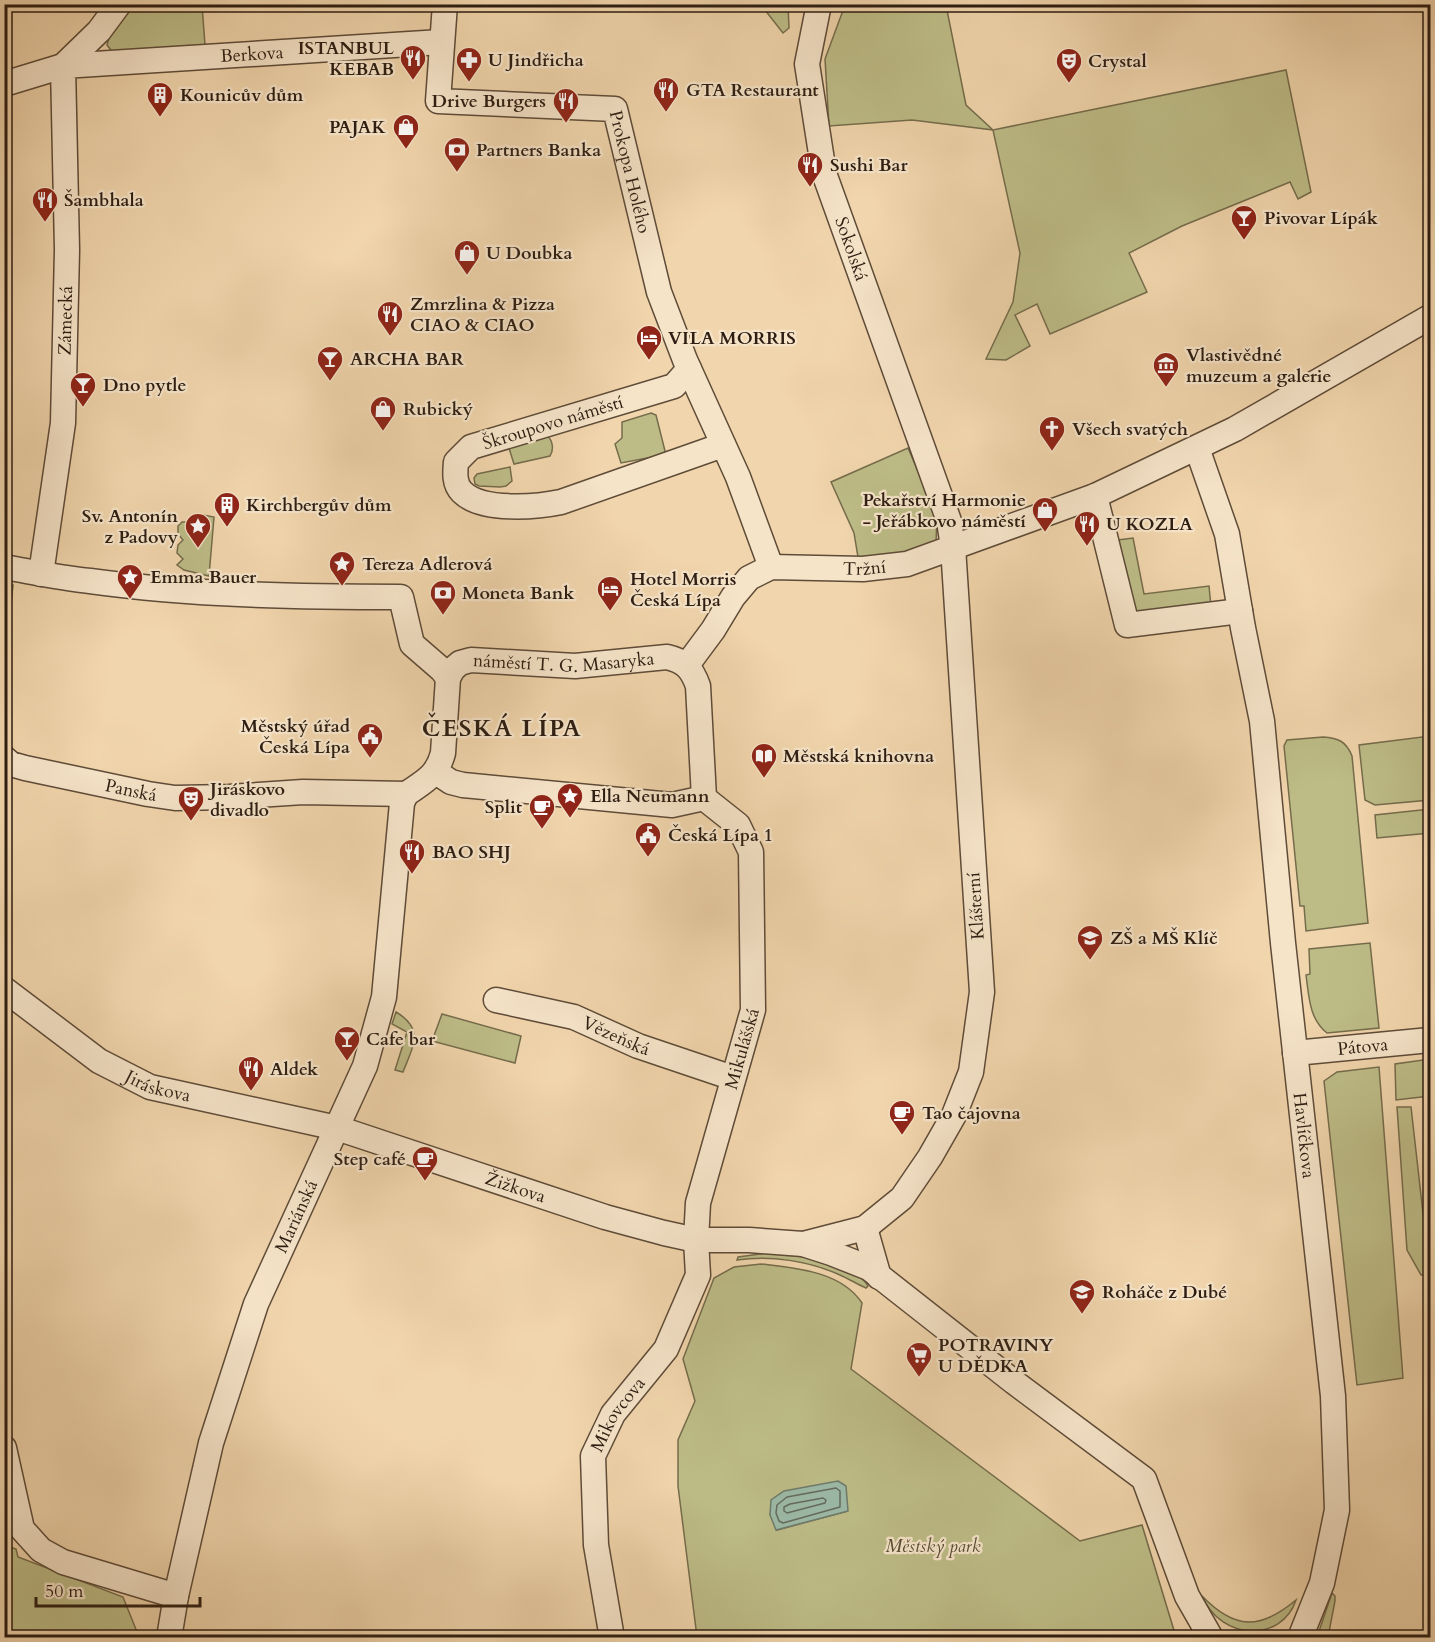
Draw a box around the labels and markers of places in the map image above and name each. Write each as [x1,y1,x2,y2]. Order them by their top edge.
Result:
place label: ISTANBUL KEBAB [298,36,395,82]
restaurant icon: ISTANBUL KEBAB [398,43,428,81]
pharmacy icon: U Jindřicha [454,45,484,83]
theatre icon: Crystal [1054,46,1084,84]
place label: U Jindřicha [488,48,584,73]
place label: Crystal [1088,49,1147,74]
restaurant icon: GTA Restaurant [651,75,681,113]
place label: GTA Restaurant [686,78,819,103]
building icon: Kounicův dům [145,80,175,118]
place label: Kounicův dům [180,83,304,108]
restaurant icon: Drive Burgers [551,86,581,124]
place label: Drive Burgers [432,89,546,114]
shop icon: PAJAK [391,112,421,150]
place label: PAJAK [329,115,386,140]
bank icon: Partners Banka [442,135,472,173]
place label: Partners Banka [476,138,601,163]
restaurant icon: Sushi Bar [795,150,825,188]
place label: Sushi Bar [830,153,909,178]
restaurant icon: Šambhala [30,185,60,223]
place label: Šambhala [64,188,144,213]
bar icon: Pivovar Lípák [1229,203,1259,241]
place label: Pivovar Lípák [1264,206,1379,231]
shop icon: U Doubka [452,238,482,276]
place label: U Doubka [486,241,573,266]
place label: Zmrzlina & Pizza CIAO & CIAO [410,292,555,338]
restaurant icon: Zmrzlina & Pizza CIAO & CIAO [375,299,405,337]
hotel icon: VILA MORRIS [634,323,664,361]
place label: VILA MORRIS [668,326,796,351]
place label: Vlastivědné muzeum a galerie [1186,343,1332,389]
bar icon: ARCHA BAR [315,344,345,382]
place label: ARCHA BAR [350,347,465,372]
museum icon: Vlastivědné muzeum a galerie [1151,350,1181,388]
bar icon: Dno pytle [68,370,98,408]
place label: Dno pytle [103,373,186,398]
shop icon: Rubický [368,394,398,432]
place label: Rubický [403,397,474,422]
church icon: Všech svatých [1037,414,1067,452]
place label: Všech svatých [1072,417,1188,442]
place label: Pekařství Harmonie - Jeřábkovo náměstí [862,488,1026,534]
building icon: Kirchbergův dům [212,490,242,528]
place label: Kirchbergův dům [246,493,392,518]
shop icon: Pekařství Harmonie - Jeřábkovo náměstí [1030,495,1060,533]
place label: Sv. Antonín z Padovy [82,504,179,550]
restaurant icon: U KOZLA [1072,509,1102,547]
place icon: Sv. Antonín z Padovy [183,511,213,549]
place label: U KOZLA [1106,512,1193,537]
place icon: Tereza Adlerová [327,549,357,587]
place label: Tereza Adlerová [362,552,492,577]
place icon: Emma Bauer [115,562,145,600]
place label: Emma Bauer [150,565,257,590]
place label: Hotel Morris Česká Lípa [630,567,736,613]
hotel icon: Hotel Morris Česká Lípa [595,574,625,612]
bank icon: Moneta Bank [428,578,458,616]
place label: Moneta Bank [462,581,575,606]
place label: Městský úřad Česká Lípa [241,714,351,760]
public building icon: Městský úřad Česká Lípa [355,721,385,759]
library icon: Městská knihovna [749,741,779,779]
place label: Městská knihovna [783,744,934,769]
place label: Jiráskovo divadlo [207,777,285,823]
place icon: Ella Neumann [555,781,585,819]
theatre icon: Jiráskovo divadlo [176,784,206,822]
place label: Ella Neumann [590,784,710,809]
cafe icon: Split [527,792,557,830]
place label: Split [485,795,523,820]
public building icon: Česká Lípa 1 [633,820,663,858]
place label: Česká Lípa 1 [668,823,773,848]
restaurant icon: BAO SHJ [397,837,427,875]
place label: BAO SHJ [432,840,511,865]
school or university icon: ZŠ a MŠ Klíč [1075,923,1105,961]
place label: ZŠ a MŠ Klíč [1110,926,1218,951]
bar icon: Cafe bar [332,1024,362,1062]
place label: Cafe bar [366,1027,436,1052]
restaurant icon: Aldek [236,1054,266,1092]
place label: Aldek [270,1057,319,1082]
cafe icon: Tao čajovna [887,1098,917,1136]
place label: Tao čajovna [922,1101,1021,1126]
cafe icon: Step café [410,1144,440,1182]
place label: Step café [334,1147,406,1172]
school or university icon: Roháče z Dubé [1067,1277,1097,1315]
place label: Roháče z Dubé [1102,1280,1227,1305]
place label: POTRAVINY U DĚDKA [938,1333,1054,1379]
supermarket icon: POTRAVINY U DĚDKA [904,1340,934,1378]

